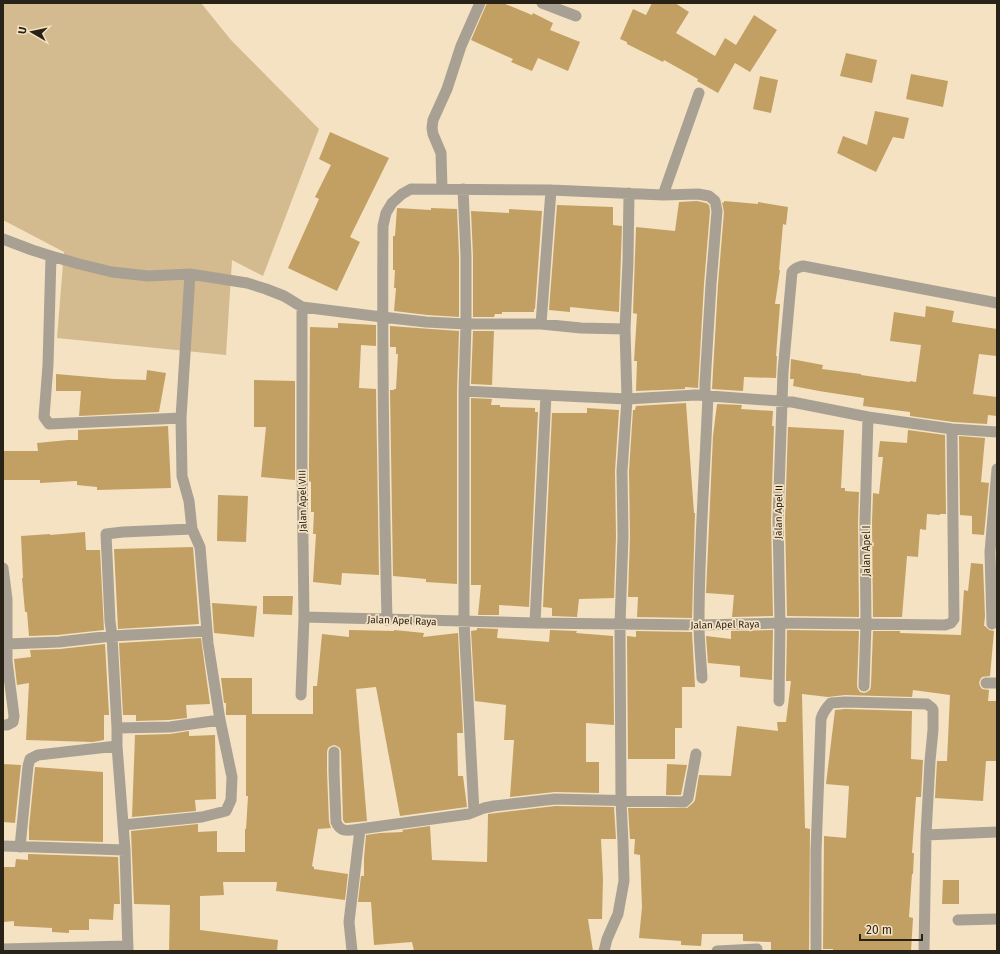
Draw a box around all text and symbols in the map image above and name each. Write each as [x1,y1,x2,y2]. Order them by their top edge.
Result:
north arrow [12,12,52,52]
text: U [16,26,30,35]
street label: Jalan Apel VIII [296,470,310,532]
street label: Jalan Apel II [773,485,785,539]
street label: Jalan Apel I [861,526,873,576]
street label: Jalan Apel Raya [367,614,437,628]
street label: Jalan Apel Raya [690,618,760,632]
scale bar [860,916,922,942]
text: 20 m [866,923,892,937]

